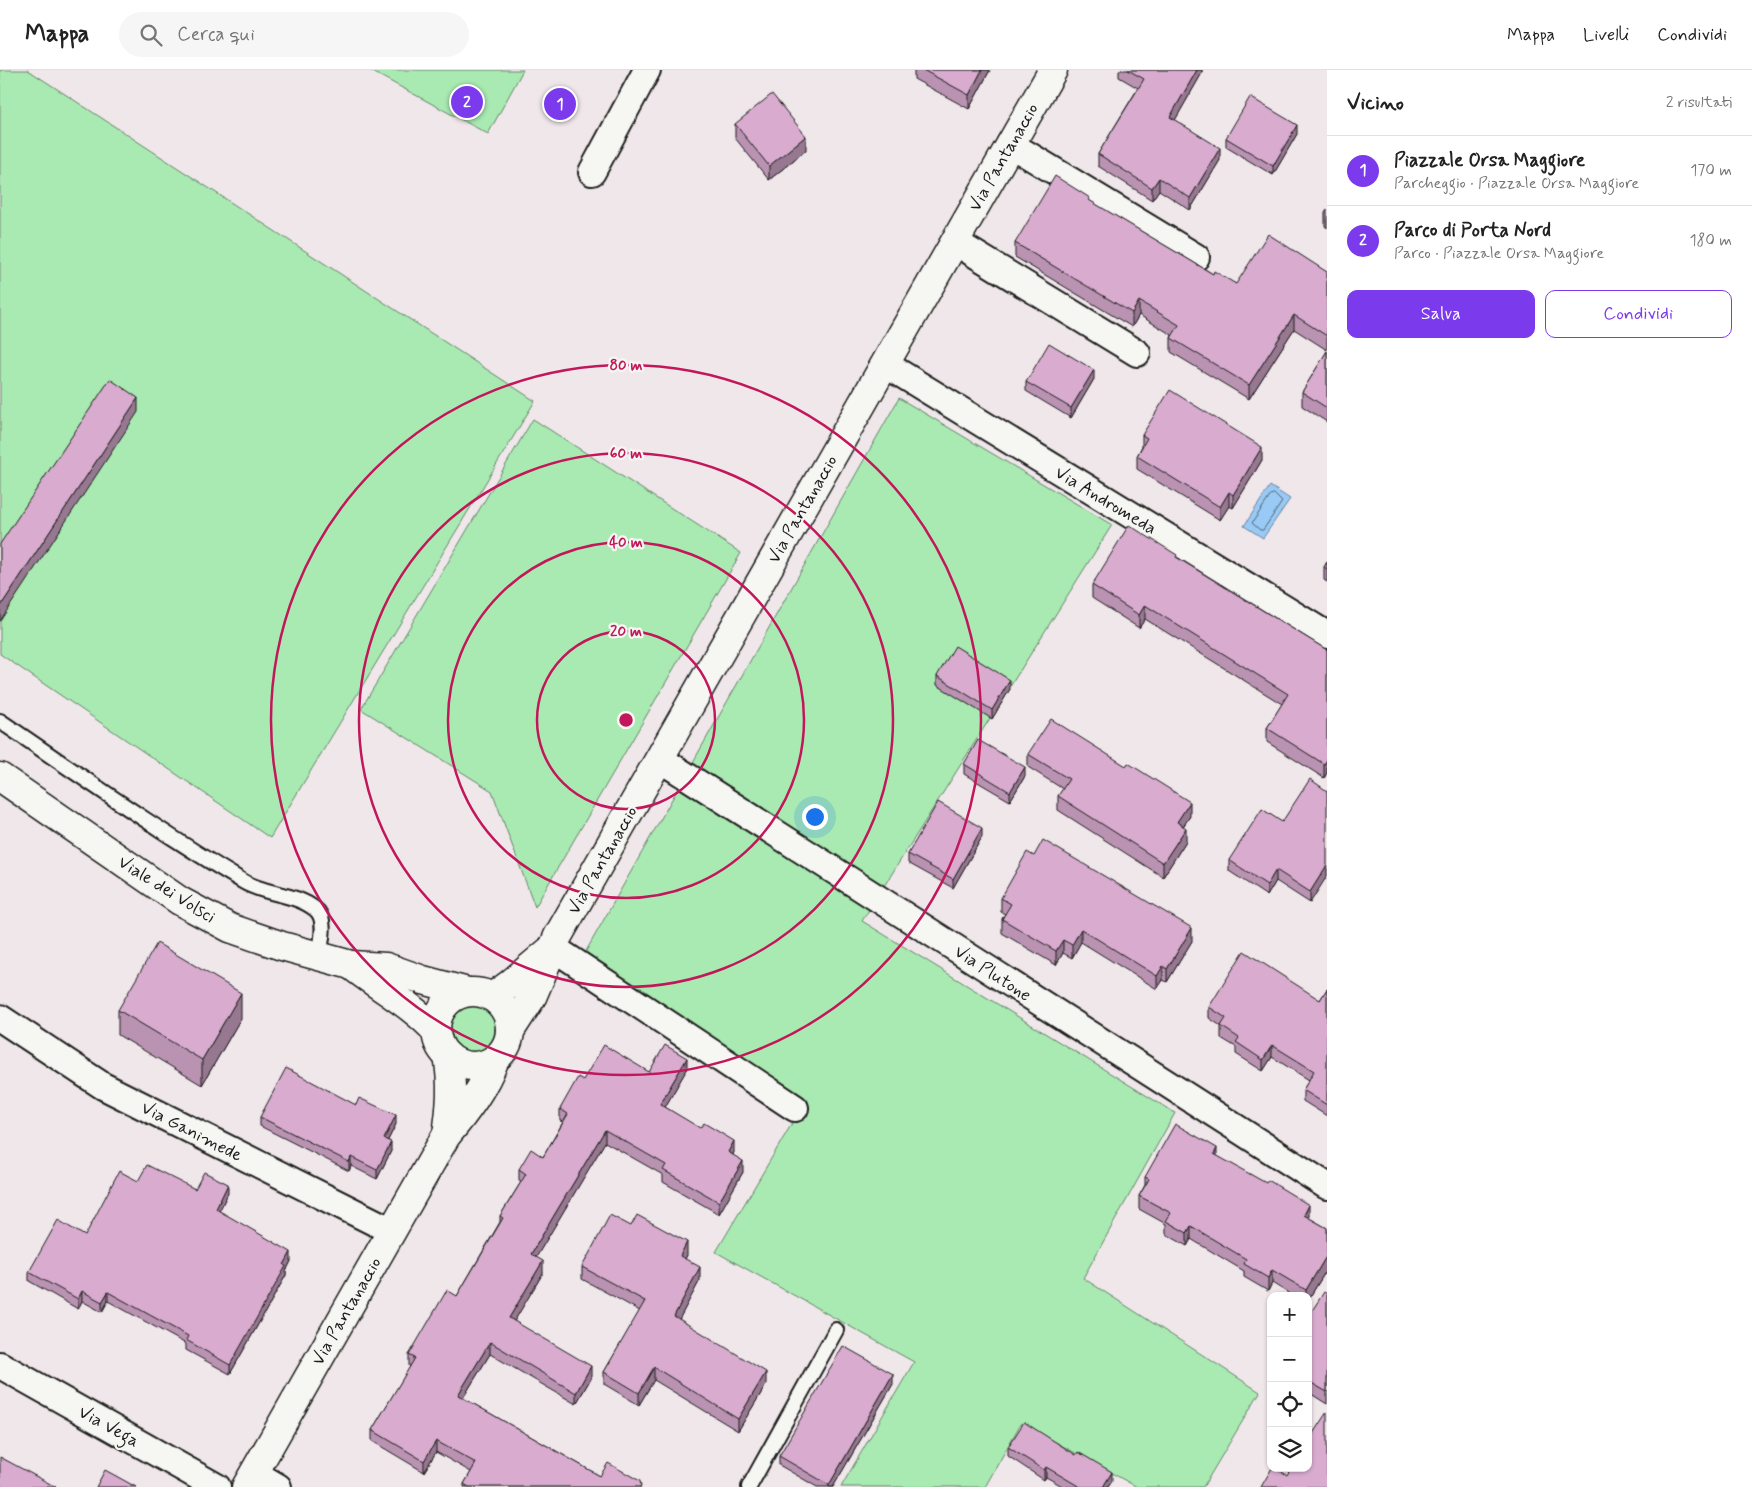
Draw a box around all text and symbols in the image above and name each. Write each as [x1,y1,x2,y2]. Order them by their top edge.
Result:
search box [119,12,469,57]
text: Mappa [25,19,89,50]
icon: search [137,21,165,49]
text: Cerca qui [177,22,255,47]
text: Mappa [1507,23,1555,47]
text: Livelli [1583,23,1629,47]
text: Condividi [1657,23,1727,47]
pin: 2 [451,83,483,121]
pin: 1 [544,85,576,123]
text: Vicino [1347,89,1404,117]
text: 2 risultati [1666,92,1732,113]
street label: Via Pantanaccio [963,99,1045,216]
text: Piazzale Orsa Maggiore [1394,148,1585,173]
text: 1 [1359,160,1367,181]
text: 170 m [1690,160,1732,181]
text: Parcheggio · Piazzale Orsa Maggiore [1394,173,1639,194]
text: Parco di Porta Nord [1394,218,1551,243]
text: 2 [1359,230,1367,251]
text: 180 m [1689,230,1732,251]
text: Parco · Piazzale Orsa Maggiore [1394,243,1604,264]
button: Salva [1347,290,1535,338]
button: Condividi [1545,290,1732,338]
text: 80 m [609,356,643,376]
text: 60 m [610,444,642,464]
street label: Via Pantanaccio [762,451,844,568]
street label: Via Andromeda [1050,461,1161,541]
text: 40 m [609,533,643,553]
text: 20 m [610,622,642,642]
centre of rings [617,711,635,729]
street label: Via Pantanaccio [562,802,644,919]
your location [802,804,828,830]
street label: Viale dei Volsci [113,850,220,929]
street label: Via Plutone [949,940,1036,1008]
street label: Via Ganimede [137,1096,246,1168]
street label: Via Pantanaccio [306,1253,388,1370]
map controls [1267,1292,1312,1472]
button: + [1267,1292,1312,1337]
button: − [1267,1337,1312,1382]
button: locate [1267,1382,1312,1427]
street label: Via Vega [73,1400,143,1455]
button: layers [1267,1427,1312,1472]

